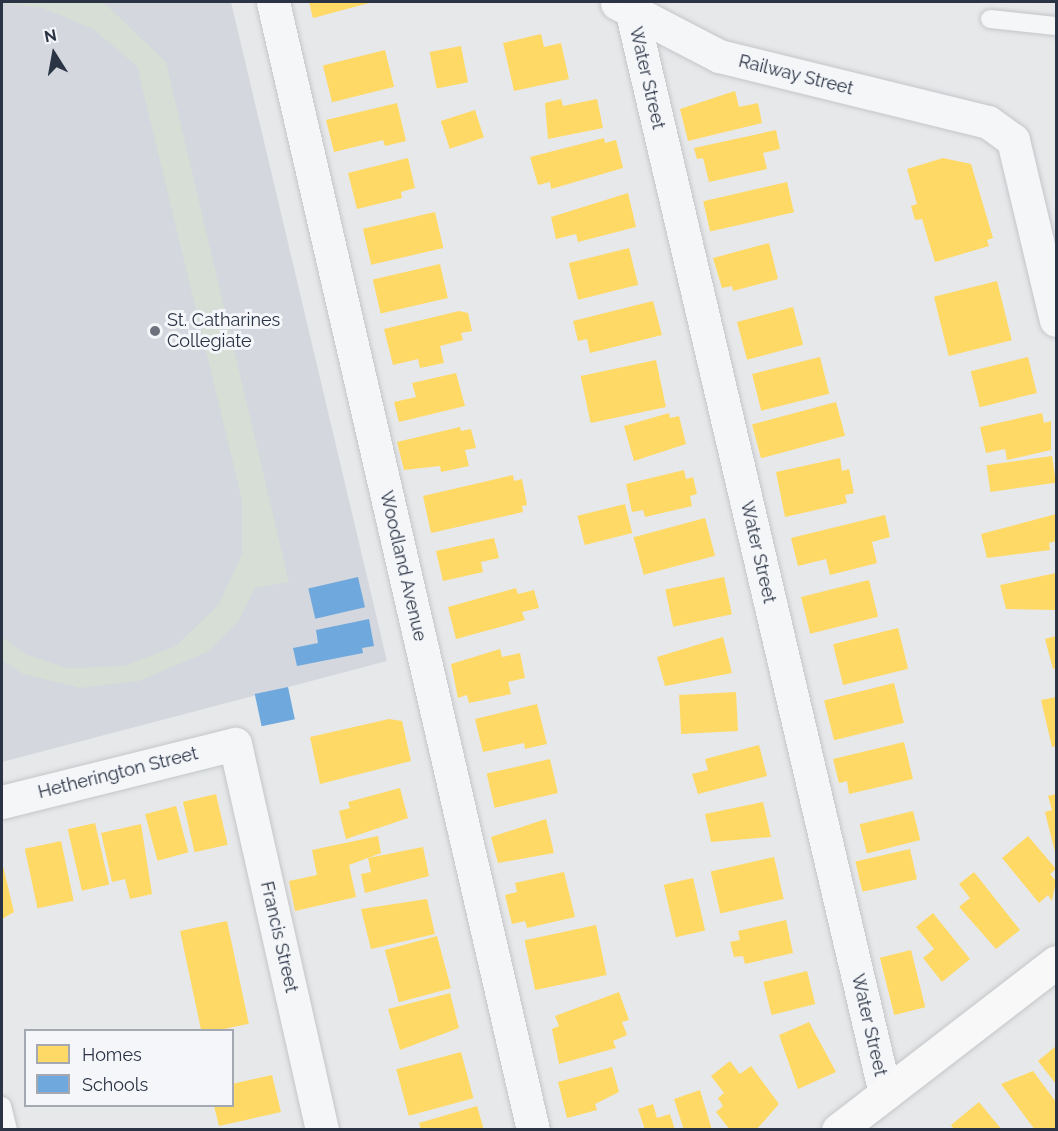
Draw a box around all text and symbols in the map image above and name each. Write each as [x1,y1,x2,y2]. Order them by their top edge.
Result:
north arrow [24,24,84,84]
street label: Water Street [625,24,669,132]
text: N [43,25,58,46]
street label: Railway Street [736,50,856,100]
place label: St. Catharines Collegiate [167,310,280,352]
marker: St. Catharines Collegiate [148,324,162,338]
street label: Woodland Avenue [375,488,431,644]
street label: Water Street [736,498,780,606]
street label: Hetherington Street [36,743,200,803]
street label: Francis Street [256,879,302,995]
street label: Water Street [847,971,891,1079]
legend [24,1029,234,1107]
text: Homes [82,1044,142,1065]
text: Schools [82,1074,148,1095]

